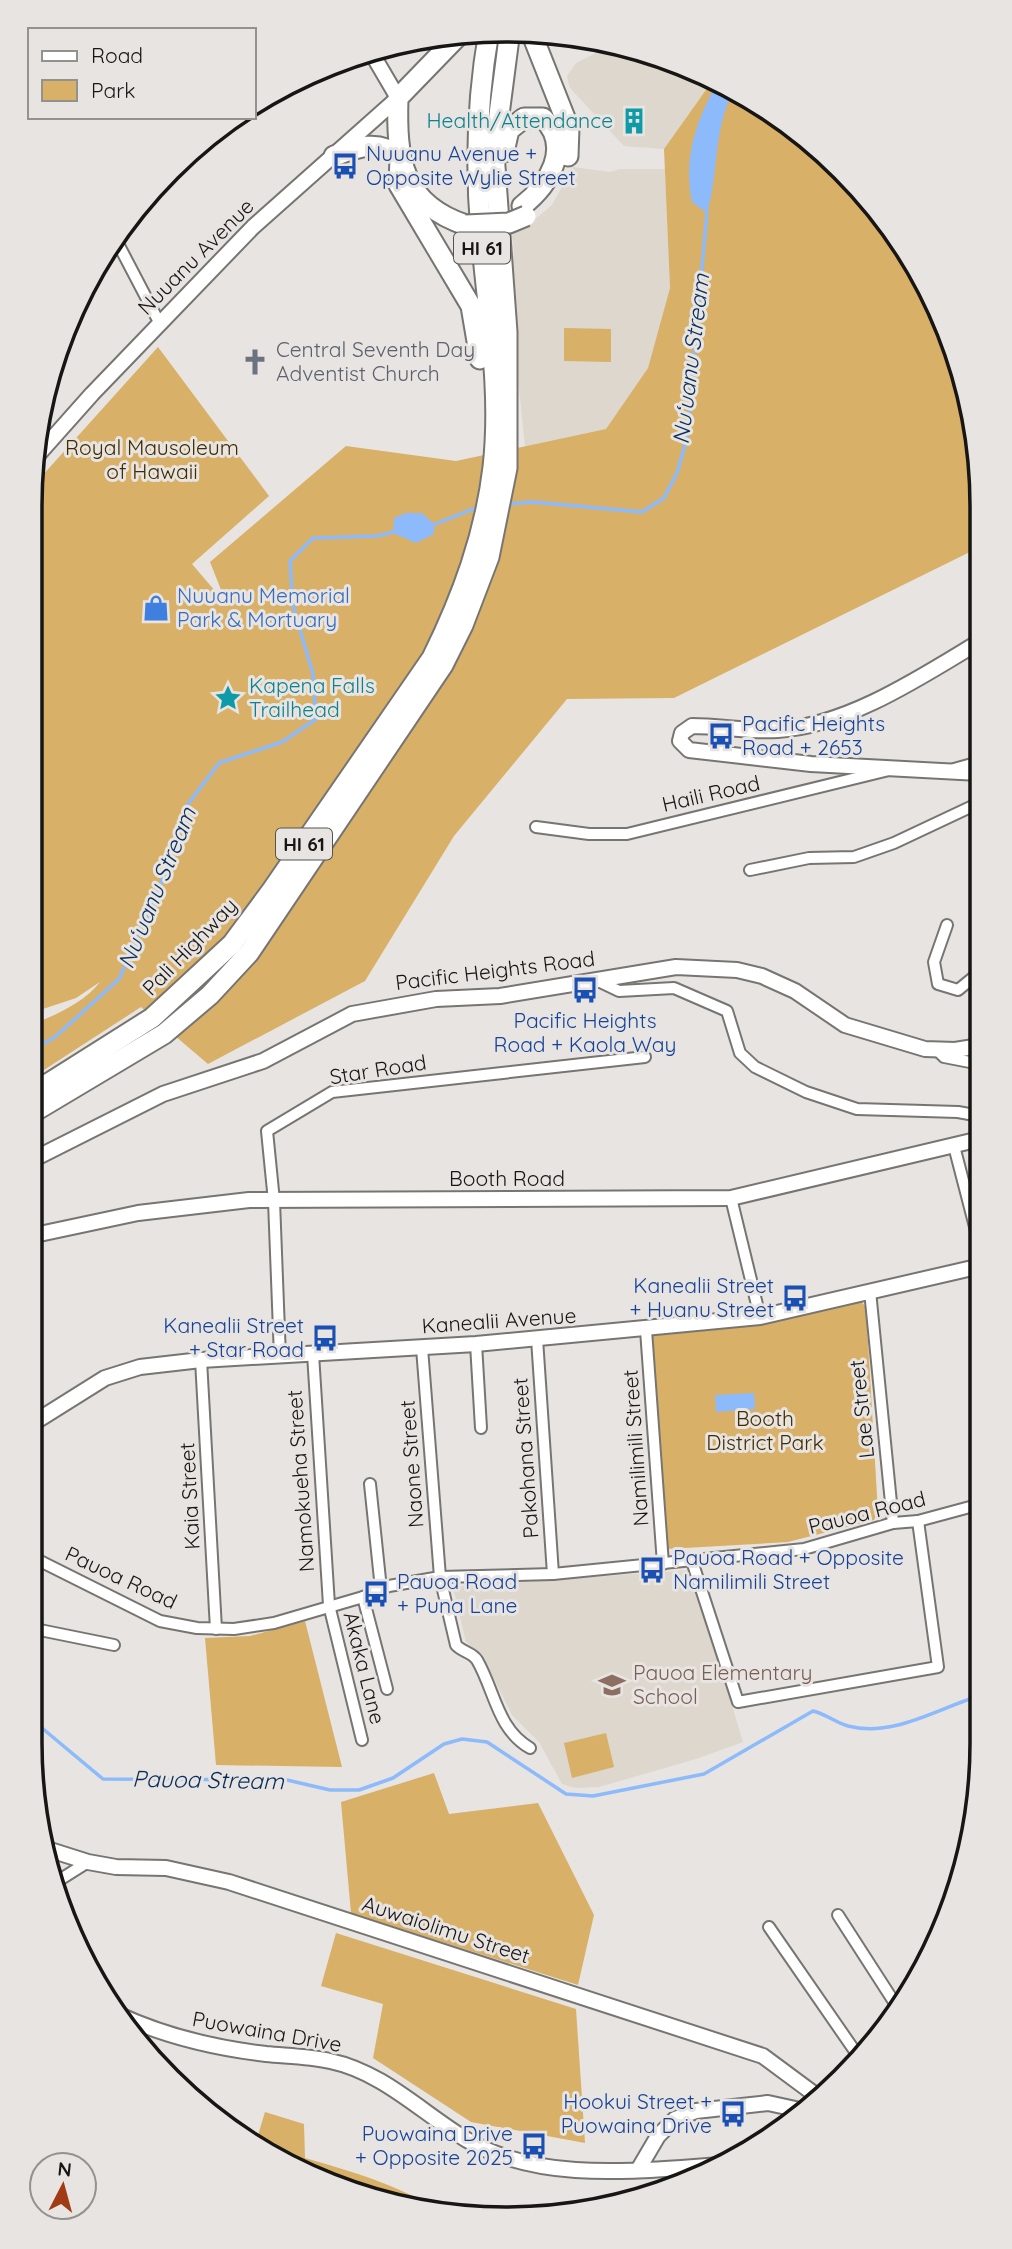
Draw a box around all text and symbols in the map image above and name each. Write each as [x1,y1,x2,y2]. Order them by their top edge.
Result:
legend [28,28,256,119]
text: Road [91,42,143,68]
text: Park [91,77,135,103]
building icon: Health/Attendance [619,106,649,136]
place label: Health/Attendance [426,107,613,133]
place label: Nuuanu Avenue + Opposite Wylie Street [366,140,576,190]
bus stop icon: Nuuanu Avenue + Opposite Wylie Street [330,151,360,181]
street label: Nuuanu Avenue [132,193,259,320]
road number: HI 61 [454,232,510,264]
water label: Nuʻuanu Stream [666,271,715,446]
place label: Central Seventh Day Adventist Church [276,336,475,386]
church icon: Central Seventh Day Adventist Church [240,347,270,377]
park label: Royal Mausoleum of Hawaii [65,434,239,484]
place label: Nuuanu Memorial Park & Mortuary [177,582,350,632]
shop icon: Nuuanu Memorial Park & Mortuary [141,593,171,623]
place label: Kapena Falls Trailhead [249,672,375,722]
place icon: Kapena Falls Trailhead [213,683,243,713]
place label: Pacific Heights Road + 2653 [742,710,885,760]
bus stop icon: Pacific Heights Road + 2653 [706,721,736,751]
street label: Haili Road [659,769,762,817]
water label: Nuʻuanu Stream [111,802,202,973]
road number: HI 61 [276,828,332,860]
street label: Pali Highway [136,892,242,1000]
street label: Pacific Heights Road [394,945,596,995]
bus stop icon: Pacific Heights Road + Kaola Way [570,975,600,1005]
place label: Pacific Heights Road + Kaola Way [494,1007,677,1057]
street label: Star Road [328,1049,428,1089]
street label: Booth Road [449,1165,565,1191]
place label: Kanealii Street + Huanu Street [629,1272,774,1322]
bus stop icon: Kanealii Street + Huanu Street [780,1283,810,1313]
street label: Kanealii Avenue [421,1302,577,1338]
place label: Kanealii Street + Star Road [163,1312,304,1362]
bus stop icon: Kanealii Street + Star Road [310,1323,340,1353]
street label: Lae Street [843,1359,879,1460]
street label: Namilimili Street [617,1369,653,1527]
street label: Pakohana Street [506,1377,544,1539]
street label: Namokueha Street [281,1389,319,1573]
street label: Naone Street [394,1399,428,1529]
park label: Booth District Park [706,1405,824,1455]
street label: Kaia Street [173,1442,205,1550]
street label: Pauoa Road [805,1485,928,1539]
street label: Pauoa Road [61,1540,181,1614]
place label: Pauoa Road + Opposite Namilimili Street [673,1544,904,1594]
bus stop icon: Pauoa Road + Opposite Namilimili Street [637,1555,667,1585]
place label: Pauoa Road + Puna Lane [397,1568,517,1618]
bus stop icon: Pauoa Road + Puna Lane [361,1579,391,1609]
street label: Akaka Lane [338,1609,391,1727]
place label: Pauoa Elementary School [633,1659,812,1709]
school or university icon: Pauoa Elementary School [597,1670,627,1700]
water label: Pauoa Stream [132,1764,285,1795]
street label: Auwaiolimu Street [359,1890,533,1968]
street label: Puowaina Drive [190,2005,344,2057]
place label: Hookui Street + Puowaina Drive [561,2088,712,2138]
bus stop icon: Hookui Street + Puowaina Drive [718,2099,748,2129]
place label: Puowaina Drive + Opposite 2025 [355,2120,513,2170]
bus stop icon: Puowaina Drive + Opposite 2025 [519,2131,549,2161]
north arrow [28,2151,98,2221]
text: N [57,2156,73,2182]

